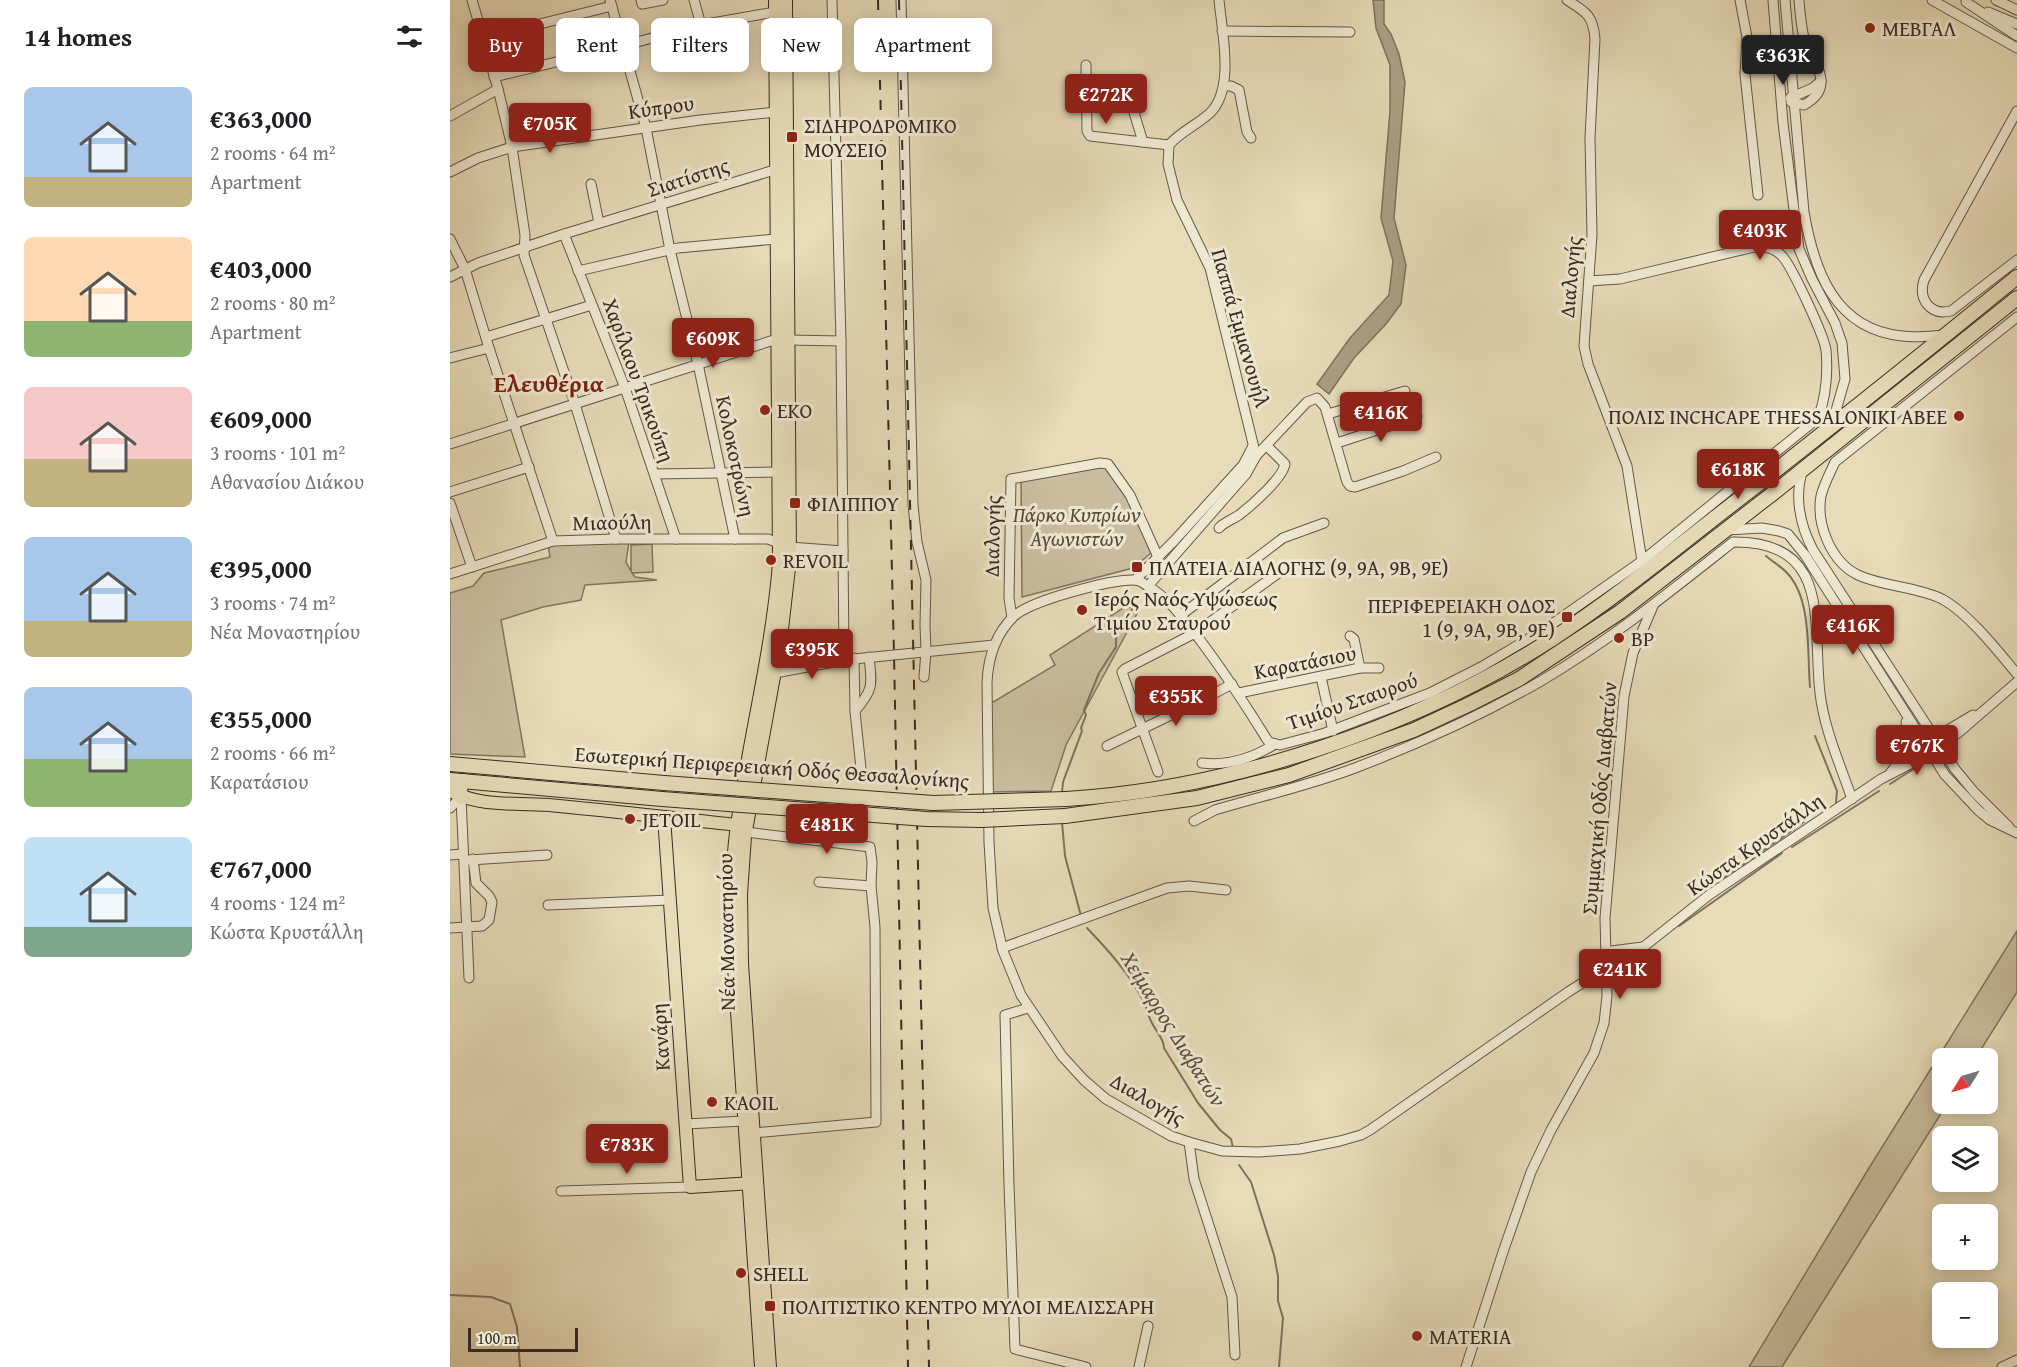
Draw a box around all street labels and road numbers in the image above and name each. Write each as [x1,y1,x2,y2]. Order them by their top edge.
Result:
street label: Κύπρου [626,87,696,127]
street label: Σιατίστης [643,149,733,205]
street label: Διαλογής [1551,235,1589,319]
street label: Παππά Εμμανουήλ [1203,245,1279,412]
street label: Χαρίλαου Τρικούπη [595,294,683,466]
street label: Κολοκοτρώνη [708,393,764,519]
street label: Διαλογής [976,495,1008,577]
street label: Μιαούλη [572,506,652,538]
street label: Καρατάσιου [1251,637,1359,687]
street label: Τιμίου Σταυρού [1282,664,1422,738]
street label: Συμμαχική Οδός Διαβατών [1573,680,1625,916]
street label: Εσωτερική Περιφερειακή Οδός Θεσσαλονίκης [574,738,970,796]
street label: Κώστα Κρυστάλλη [1680,785,1830,903]
street label: Νέα Μοναστηρίου [709,853,743,1011]
street label: Κανάρη [642,1002,678,1072]
street label: Διαλογής [1105,1065,1191,1133]

